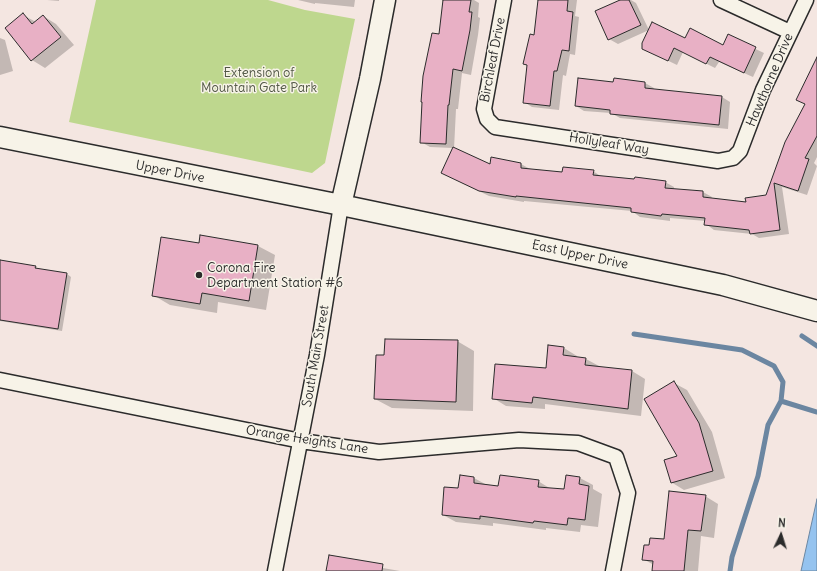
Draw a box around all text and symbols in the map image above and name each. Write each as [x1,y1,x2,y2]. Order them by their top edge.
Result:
street label: Birchleaf Drive [477,16,509,104]
street label: Hawthorne Drive [743,31,797,129]
park label: Extension of Mountain Gate Park [201,65,317,96]
street label: Hollyleaf Way [568,130,650,158]
street label: Upper Drive [134,158,206,186]
street label: East Upper Drive [530,237,630,273]
place label: Corona Fire Department Station #6 [207,260,343,291]
marker: Corona Fire Department Station #6 [194,270,204,280]
street label: South Main Street [299,304,333,408]
street label: Orange Heights Lane [245,423,369,457]
north arrow [761,515,801,555]
text: N [778,516,786,530]

